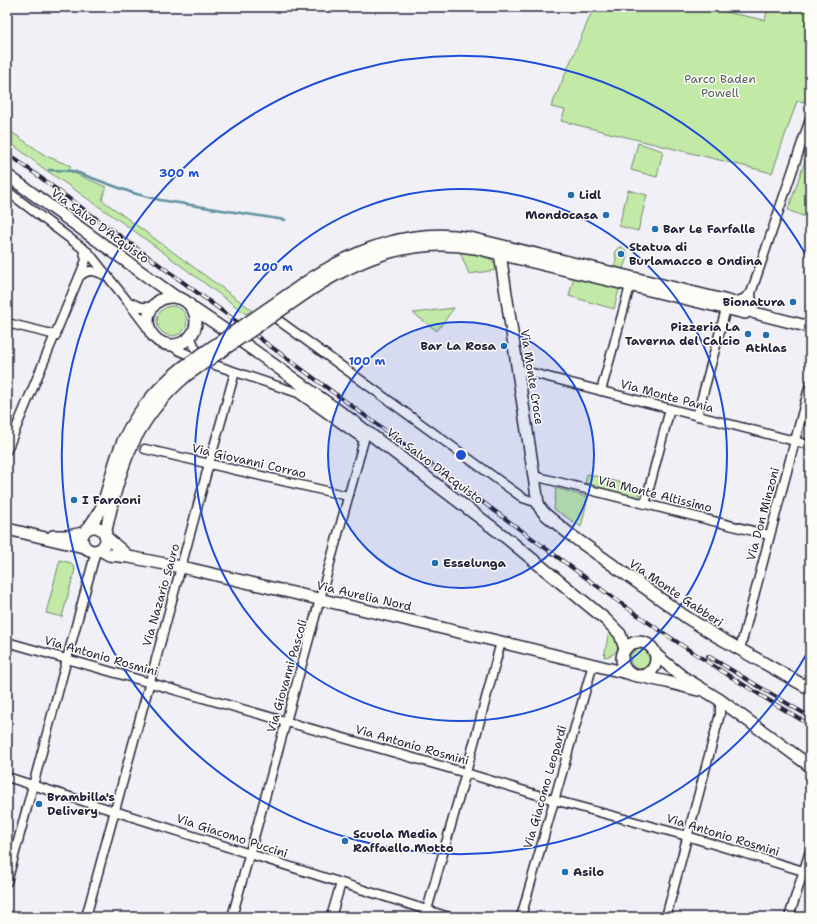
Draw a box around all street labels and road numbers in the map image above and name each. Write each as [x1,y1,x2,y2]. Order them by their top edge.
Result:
street label: Via Salvo D'Acquisto [48,185,152,267]
street label: Via Monte Croce [517,328,547,426]
street label: Via Monte Pania [618,376,716,416]
street label: Via Salvo D'Acquisto [383,424,487,508]
street label: Via Giovanni Corrao [190,440,308,482]
street label: Via Don Minzoni [743,466,783,562]
street label: Via Monte Altissimo [596,472,714,516]
street label: Via Nazario Sauro [139,542,183,648]
street label: Via Monte Gabberi [626,555,726,631]
street label: Via Aurelia Nord [315,577,414,615]
street label: Via Giovanni Pascoli [263,617,311,735]
street label: Via Antonio Rosmini [42,632,160,680]
street label: Via Antonio Rosmini [353,721,471,769]
street label: Via Giacomo Leopardi [520,723,570,851]
street label: Via Giacomo Puccini [174,810,290,862]
street label: Via Antonio Rosmini [664,810,782,860]

